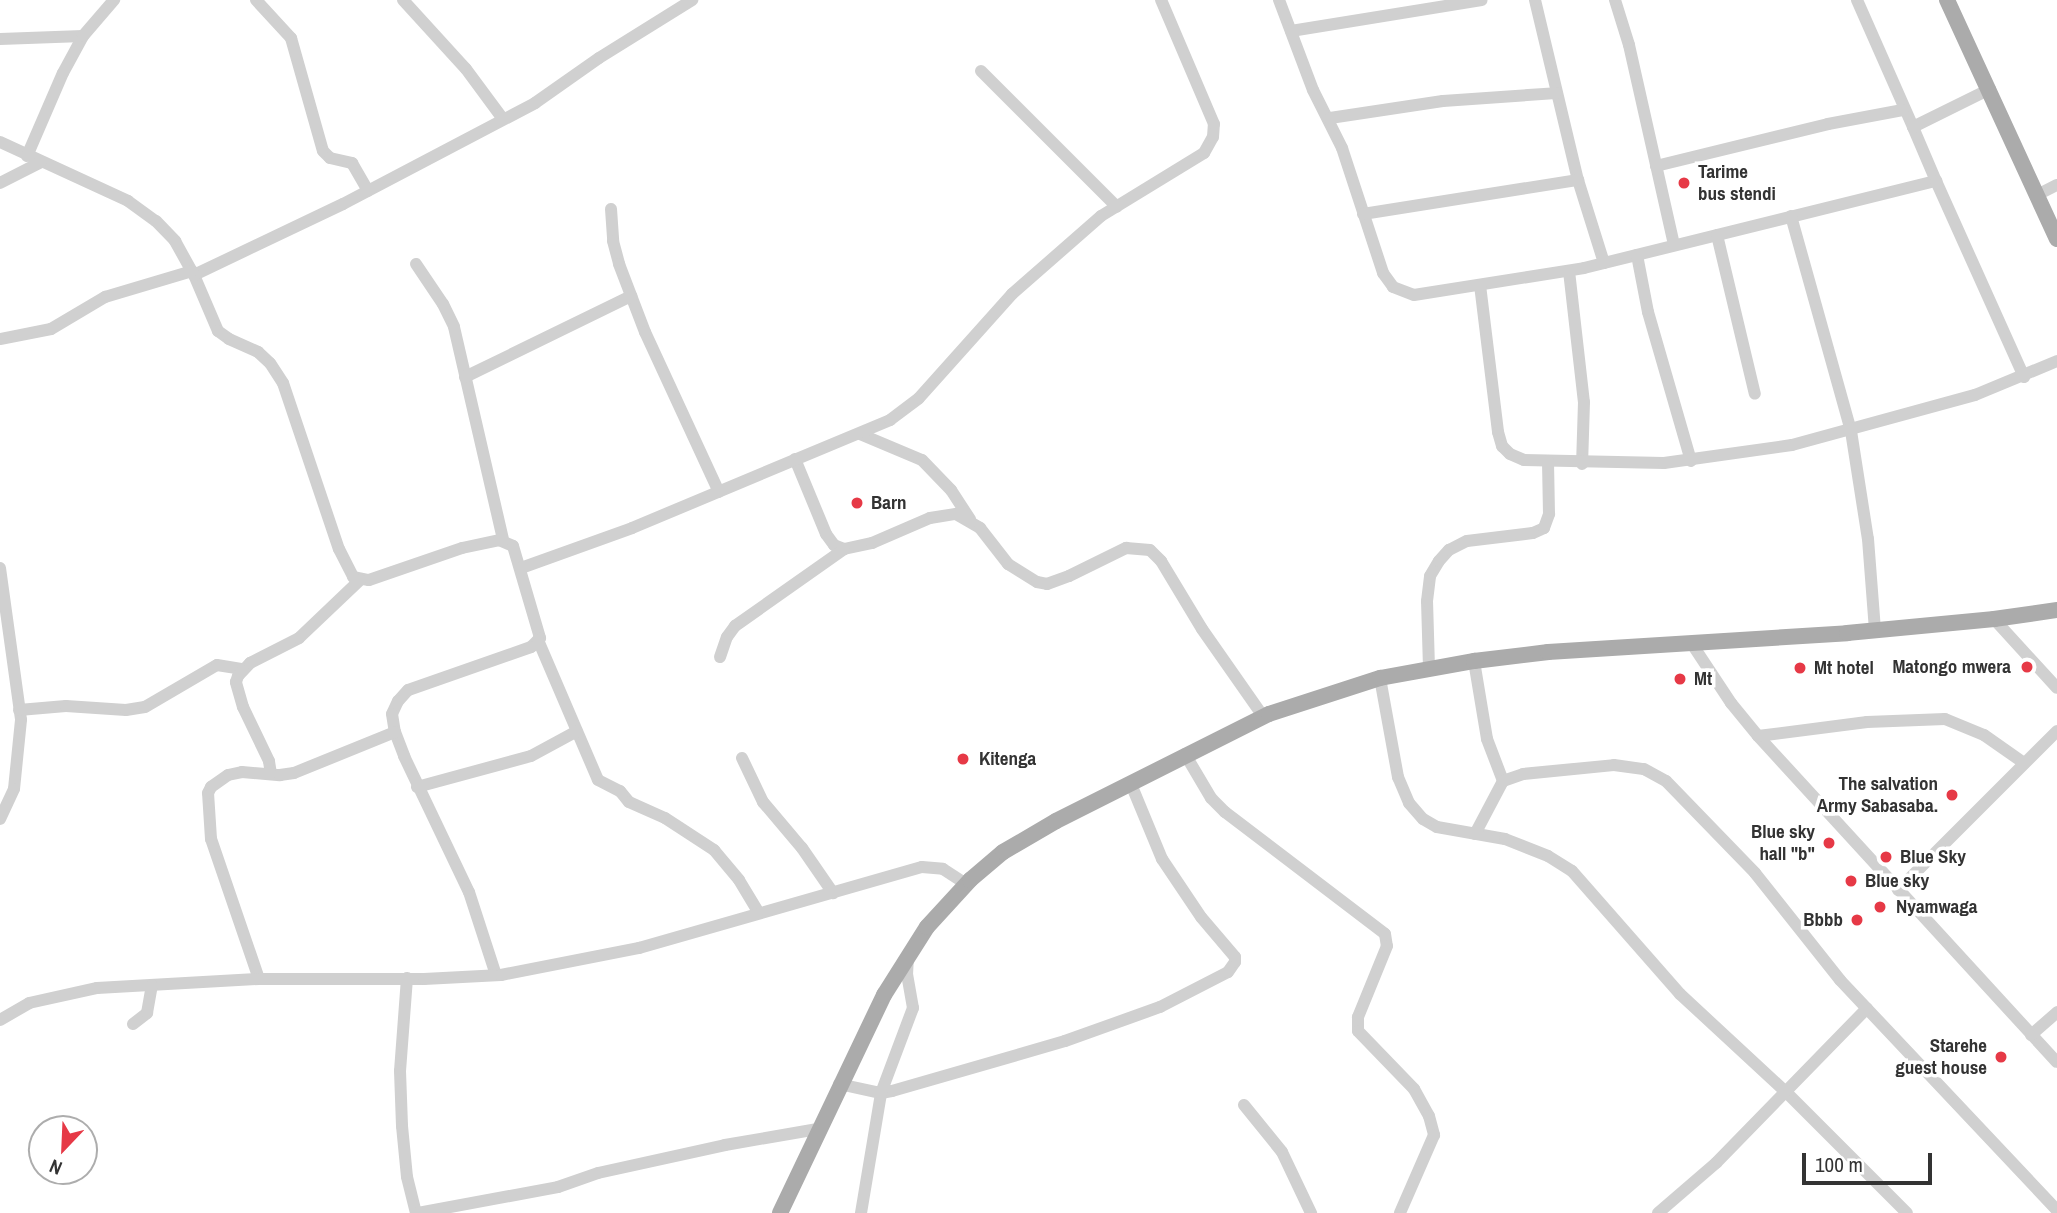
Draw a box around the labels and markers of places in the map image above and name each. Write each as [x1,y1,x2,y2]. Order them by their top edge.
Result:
place label: Tarime bus stendi [1698,161,1776,205]
marker: Tarime bus stendi [1676,175,1692,191]
place label: Barn [871,492,906,514]
marker: Barn [849,495,865,511]
place label: Matongo mwera [1892,656,2011,678]
place label: Mt hotel [1814,657,1874,679]
marker: Matongo mwera [2017,657,2037,677]
marker: Mt hotel [1792,660,1808,676]
place label: Mt [1694,668,1712,690]
marker: Mt [1672,671,1688,687]
place label: Kitenga [979,748,1036,770]
marker: Kitenga [953,749,973,769]
place label: The salvation Army Sabasaba. [1817,773,1938,817]
marker: The salvation Army Sabasaba. [1944,787,1960,803]
place label: Blue sky hall "b" [1751,821,1815,865]
marker: Blue sky hall "b" [1821,835,1837,851]
place label: Blue Sky [1900,846,1966,868]
marker: Blue Sky [1878,849,1894,865]
place label: Blue sky [1865,870,1929,892]
marker: Blue sky [1843,873,1859,889]
place label: Nyamwaga [1896,896,1977,918]
marker: Nyamwaga [1870,897,1890,917]
place label: Bbbb [1803,909,1843,931]
marker: Bbbb [1849,912,1865,928]
place label: Starehe guest house [1895,1035,1987,1079]
marker: Starehe guest house [1993,1049,2009,1065]

